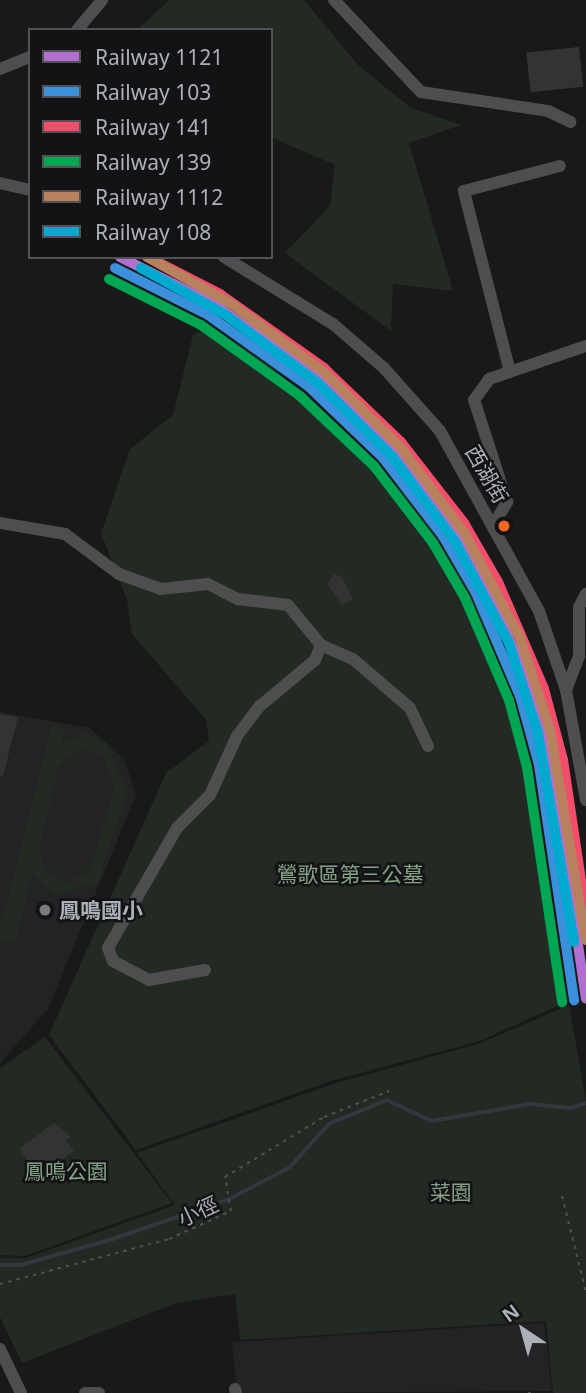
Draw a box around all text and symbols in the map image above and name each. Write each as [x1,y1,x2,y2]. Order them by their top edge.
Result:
legend [28,28,273,259]
text: Railway 1121 [95,43,223,71]
text: Railway 103 [95,78,211,106]
text: Railway 141 [95,113,211,141]
text: Railway 139 [95,148,211,176]
text: Railway 1112 [95,183,223,211]
text: Railway 108 [95,218,211,246]
street label: 西湖街 [460,440,514,508]
unlabelled marker [497,519,511,533]
park label: 鶯歌區第三公墓 [277,861,423,887]
place label: 鳳鳴國小 [59,897,143,923]
marker: 鳳鳴國小 [37,902,53,918]
park label: 鳳鳴公園 [24,1158,108,1184]
park label: 菜園 [430,1179,472,1205]
street label: 小徑 [174,1191,222,1231]
north arrow [488,1295,558,1365]
text: N [497,1298,525,1328]

